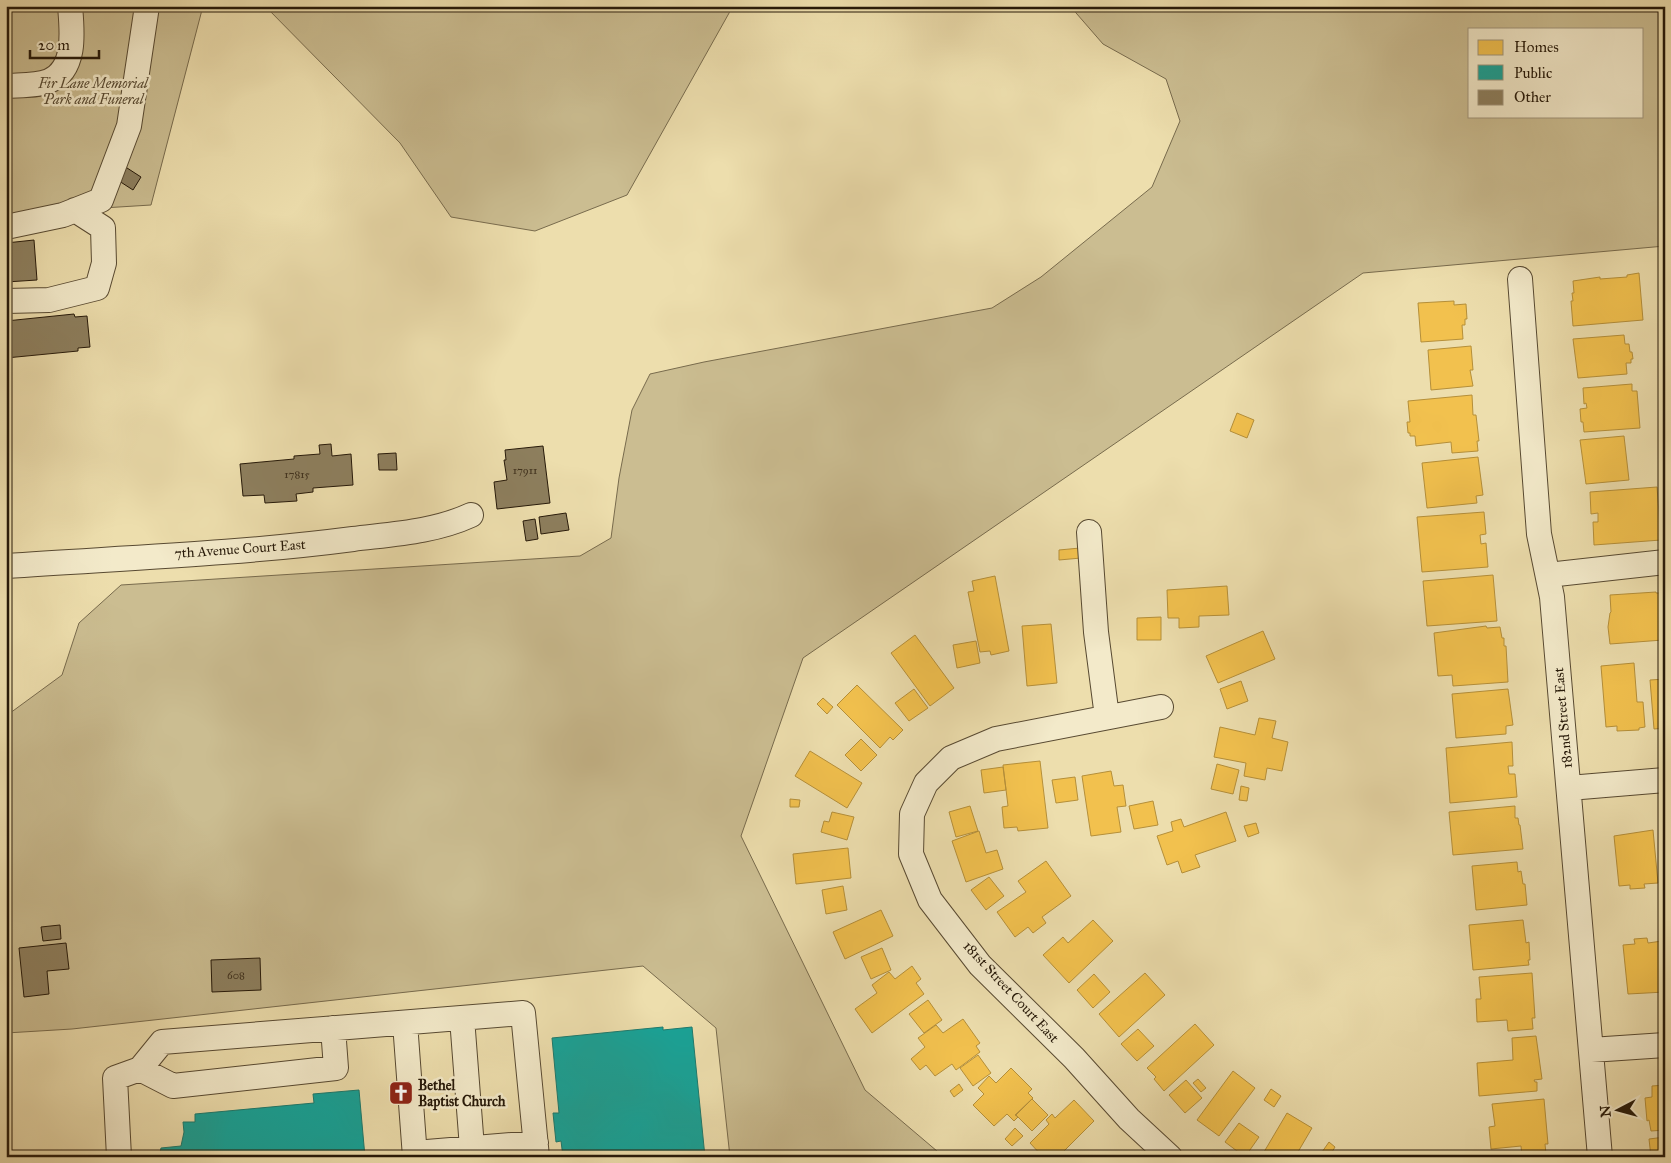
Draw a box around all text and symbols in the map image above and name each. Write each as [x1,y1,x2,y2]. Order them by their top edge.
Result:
scale bar [30,28,99,60]
legend [1468,28,1644,118]
text: 20 m [38,36,70,54]
text: Homes [1514,38,1559,56]
text: Public [1514,64,1552,82]
park label: Fir Lane Memorial Park and Funeral [37,75,149,108]
text: Other [1514,88,1551,106]
house number: 17911 [513,464,537,477]
house number: 17815 [284,468,310,481]
street label: 7th Avenue Court East [174,536,306,562]
street label: 182nd Street East [1550,667,1576,769]
street label: 181st Street Court East [960,938,1063,1046]
house number: 608 [227,969,245,982]
place label: Bethel Baptist Church [418,1077,506,1111]
church icon: Bethel Baptist Church [388,1080,414,1106]
north arrow [1594,1086,1644,1136]
text: N [1596,1104,1615,1118]

